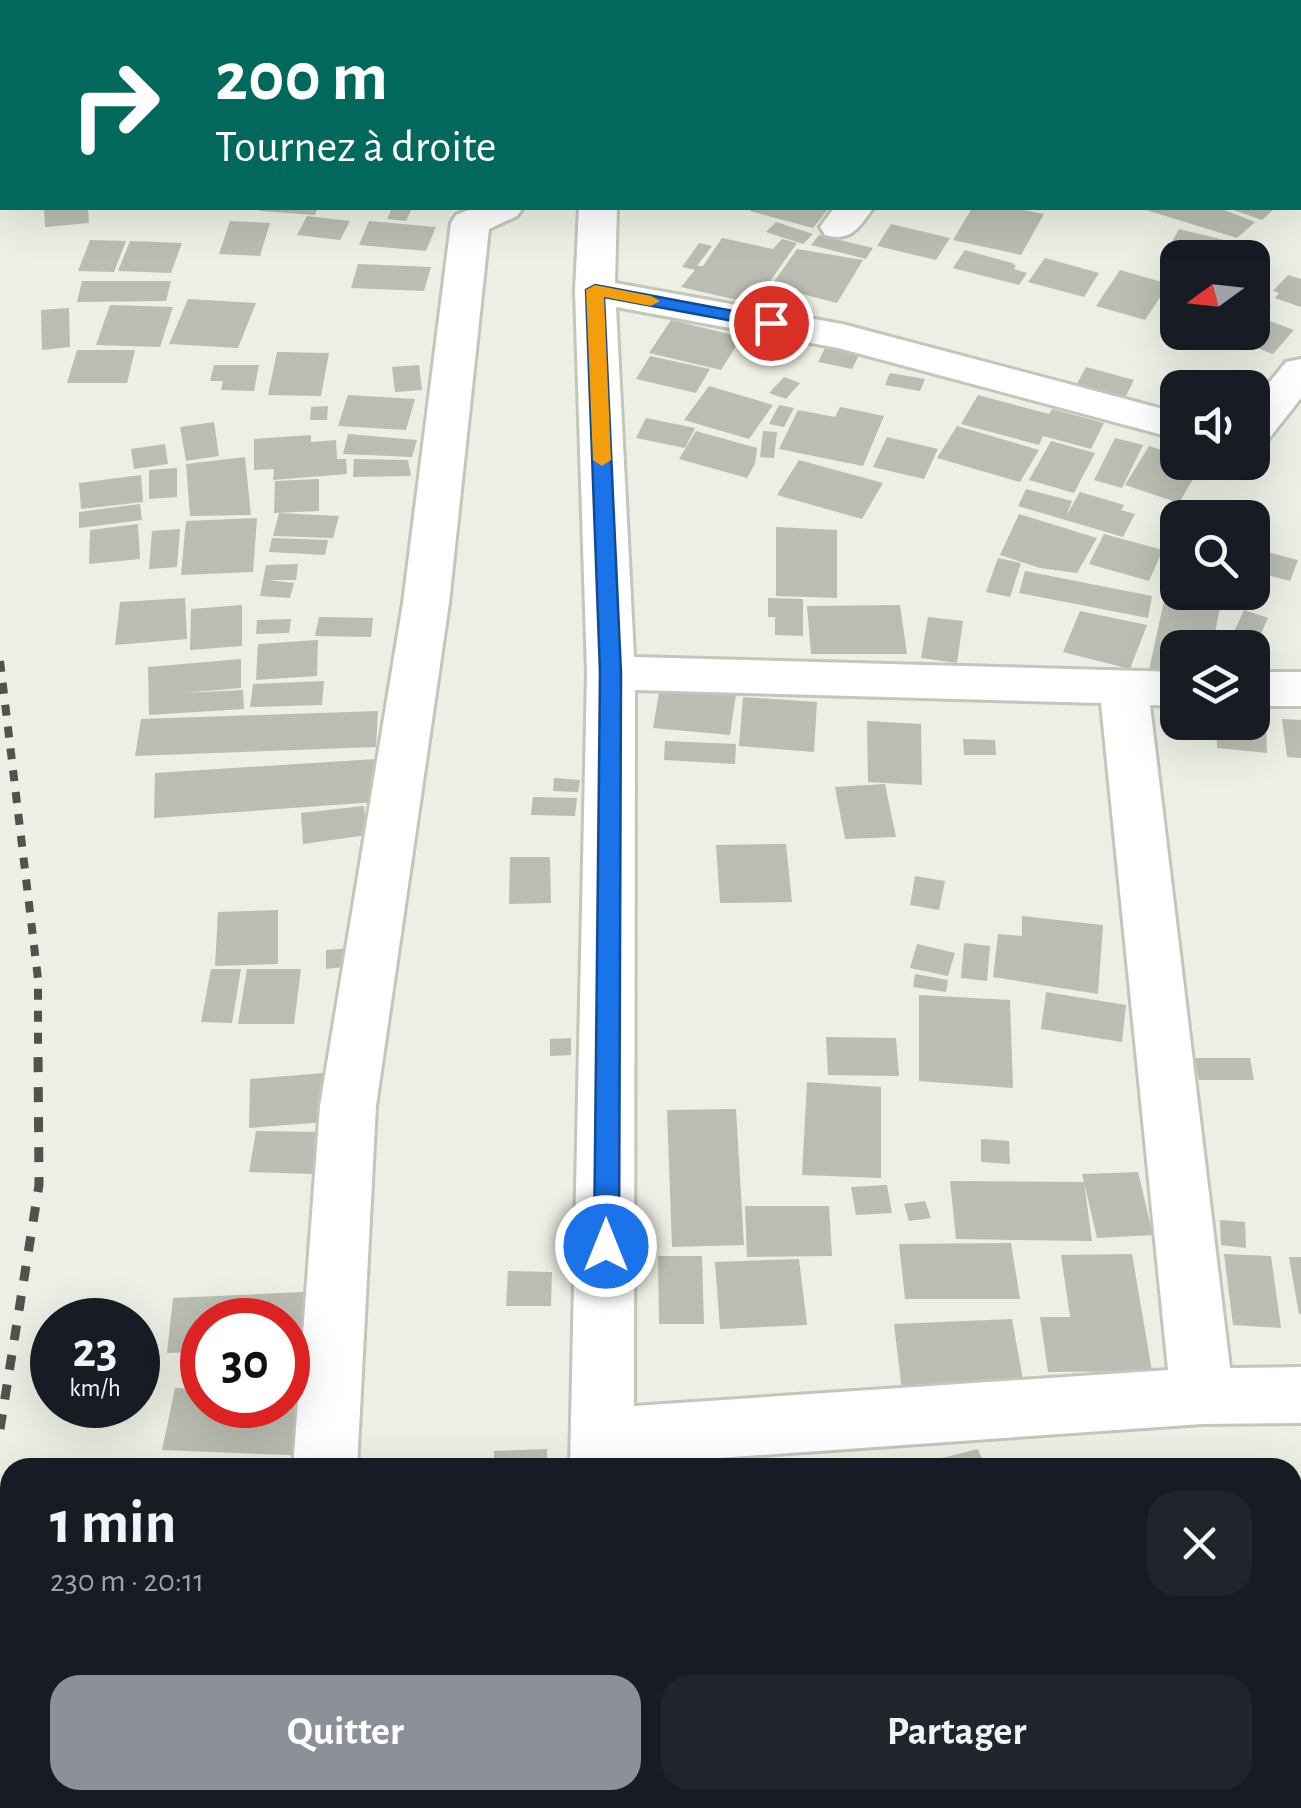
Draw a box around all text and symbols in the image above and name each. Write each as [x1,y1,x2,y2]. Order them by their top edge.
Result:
icon: right [50,40,180,170]
text: 200 m [215,43,388,113]
text: Tournez à droite [215,125,497,170]
north arrow [1160,240,1270,350]
map controls [1160,240,1270,740]
pin [729,281,814,366]
icon: arrive [744,296,799,351]
button: sound [1160,370,1270,480]
button: search [1160,500,1270,610]
button: layers [1160,630,1270,740]
position arrow [554,1194,658,1298]
speed limit sign: 30 [180,1298,310,1428]
text: 23 [72,1326,118,1376]
text: km/h [69,1376,121,1401]
button: close [1147,1491,1252,1596]
text: 1 min [50,1494,176,1554]
text: 230 m · 20:11 [50,1565,204,1597]
button: Quitter [50,1675,641,1790]
button: Partager [661,1675,1252,1790]

